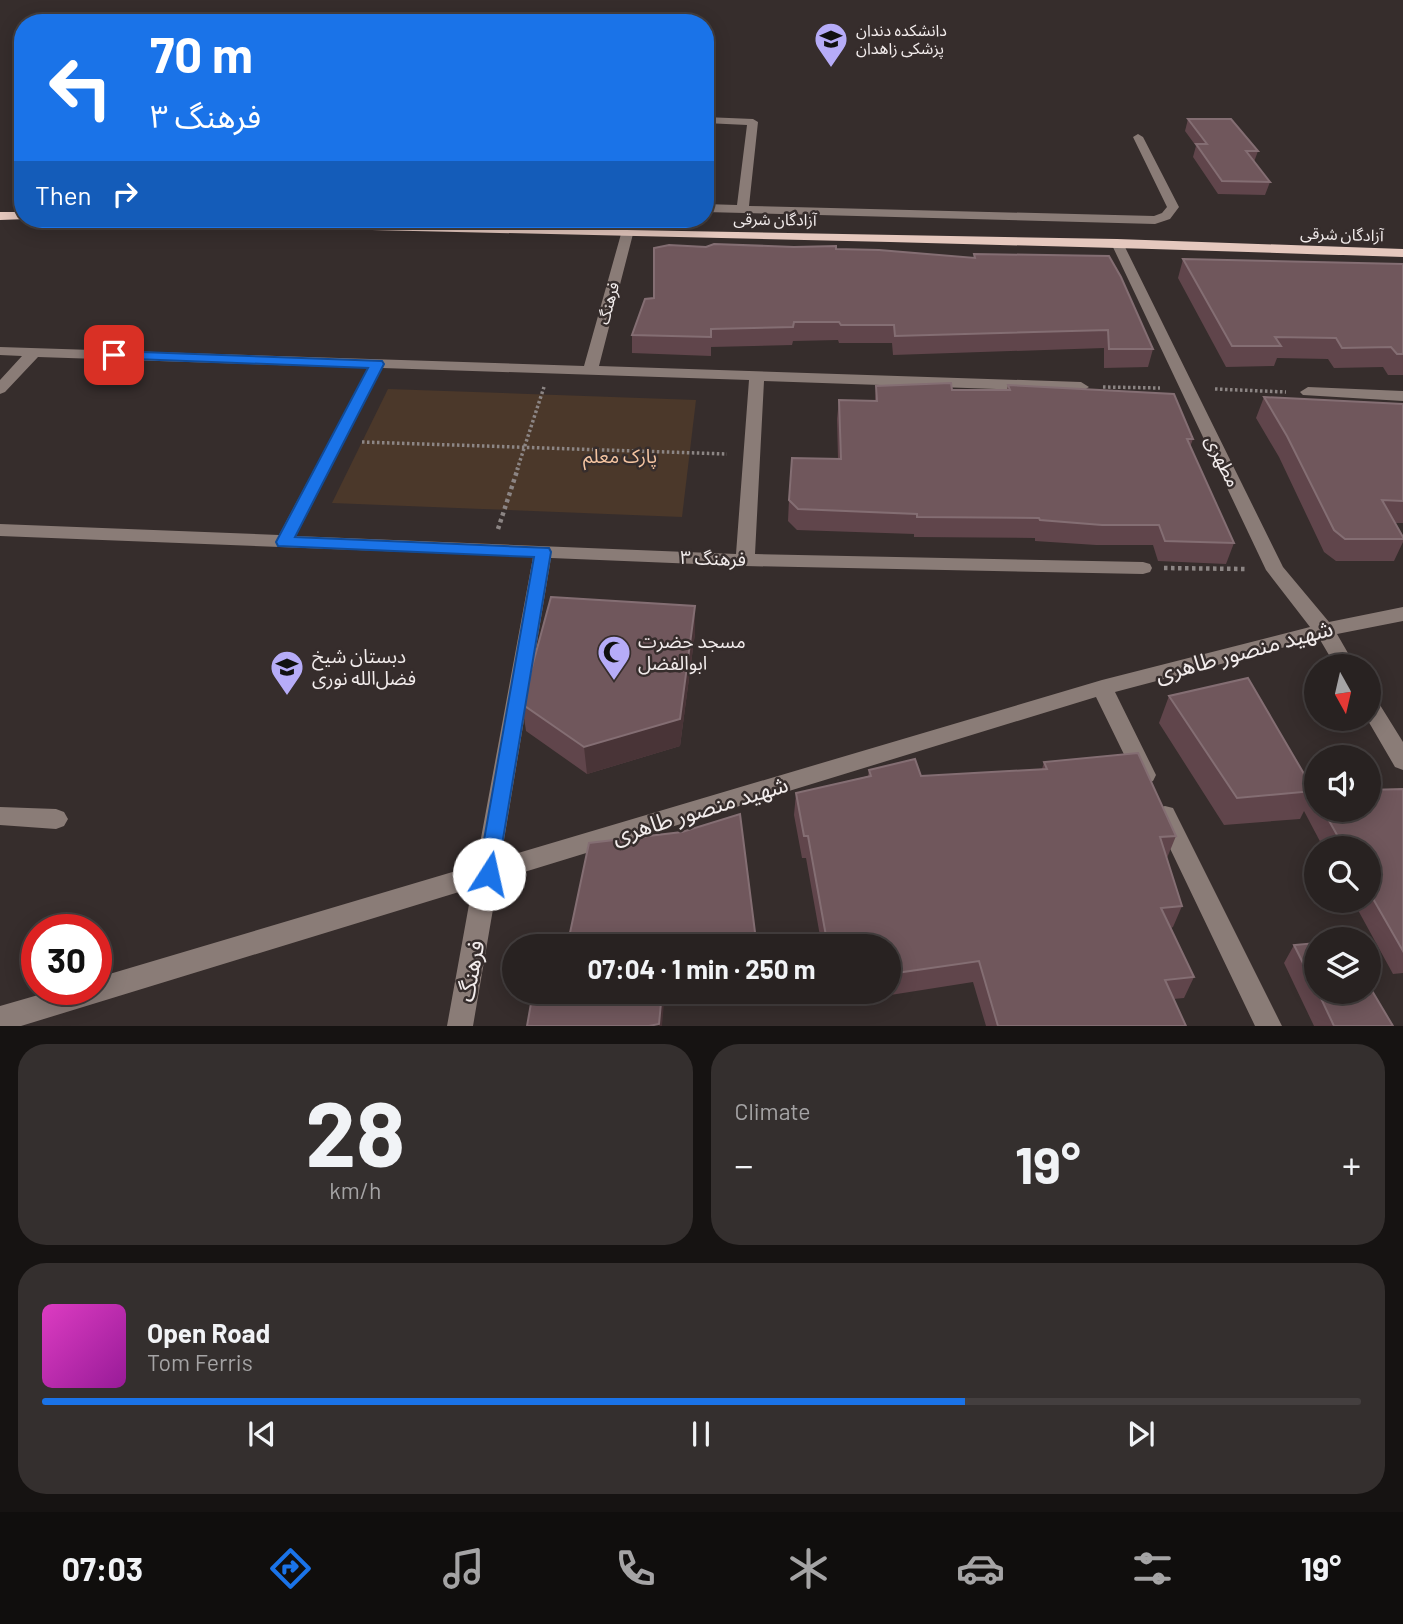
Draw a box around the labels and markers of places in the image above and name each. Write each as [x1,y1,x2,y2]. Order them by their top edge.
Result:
school or university icon: دانشکده دندان پزشکی زاهدان [812,20,850,69]
place label: دانشکده دندان پزشکی زاهدان [856,20,947,59]
pin [84,325,144,385]
place label: مسجد حضرت ابوالفضل [638,629,746,675]
mosque icon: مسجد حضرت ابوالفضل [595,633,633,682]
place label: دبستان شیخ فضل‌الله نوری [312,644,416,690]
school or university icon: دبستان شیخ فضل‌الله نوری [268,648,306,697]

